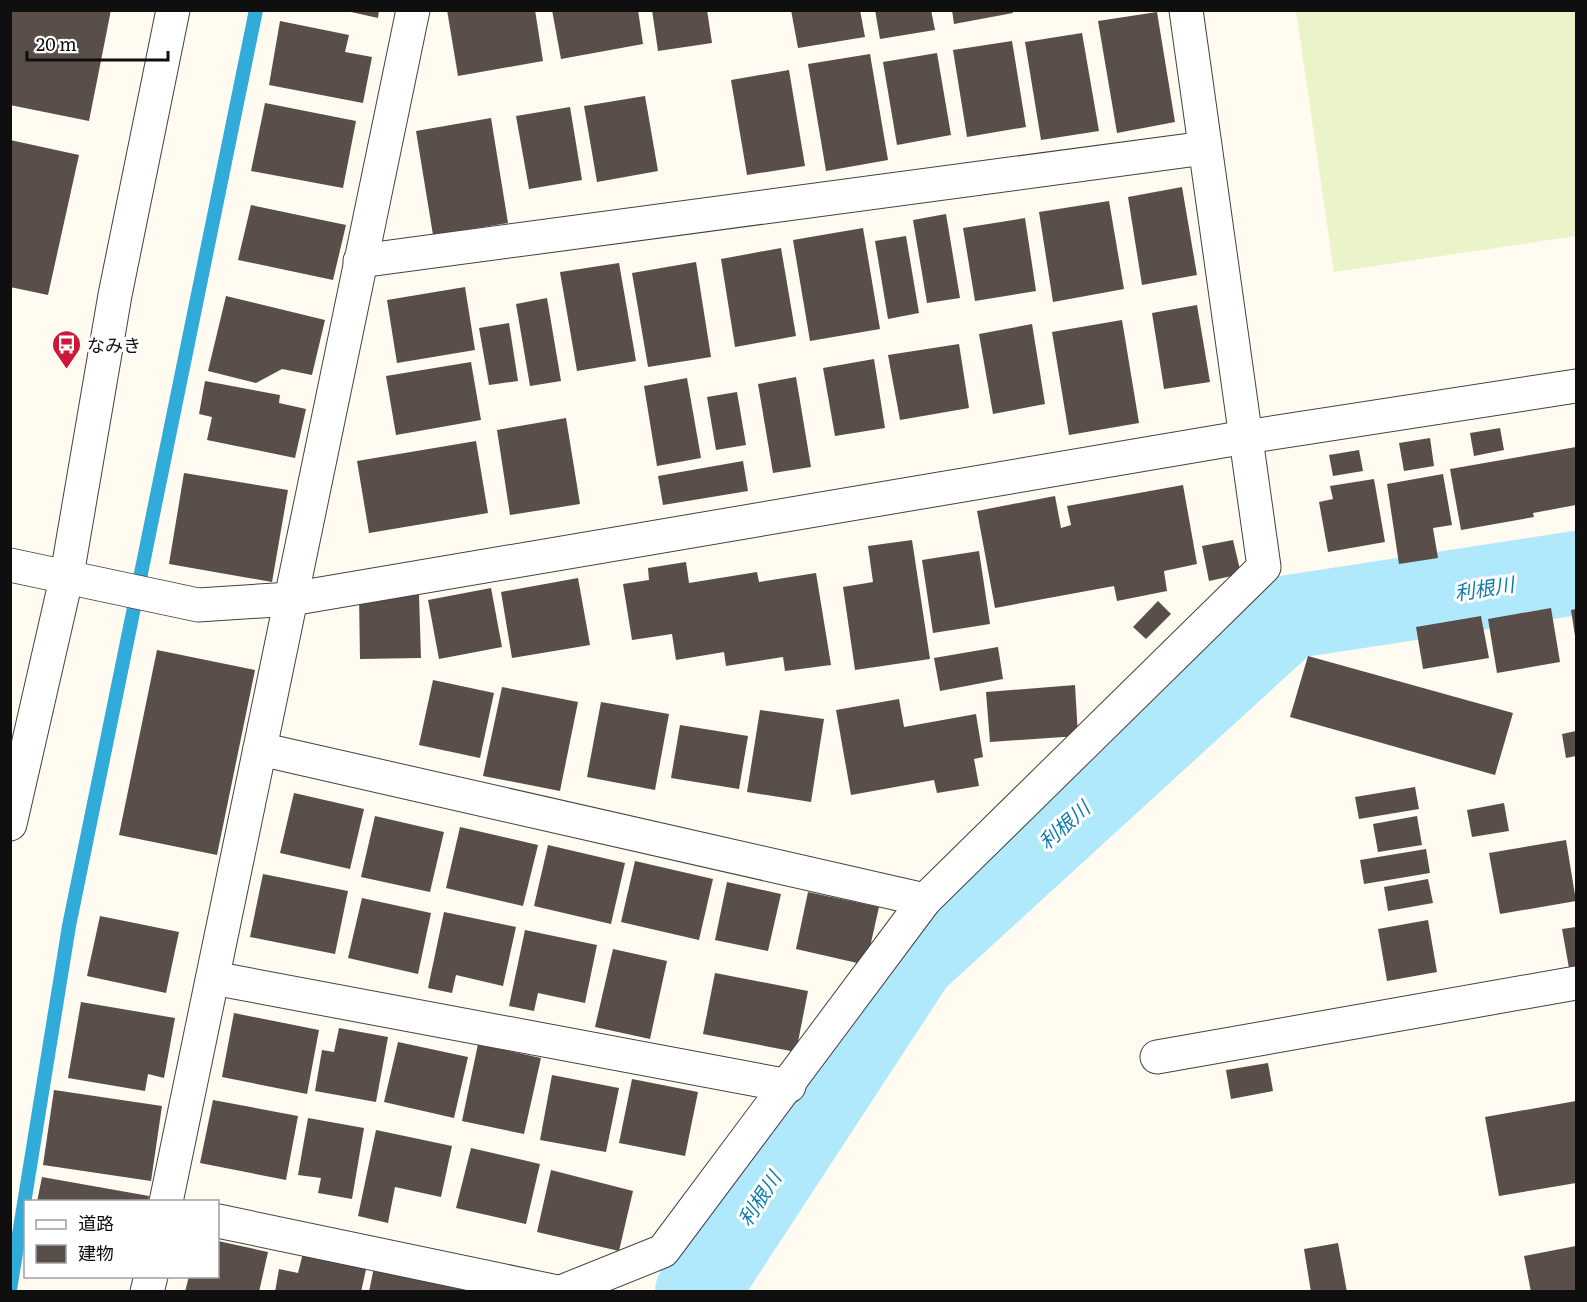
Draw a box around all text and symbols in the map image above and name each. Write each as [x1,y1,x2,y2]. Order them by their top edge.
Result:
scale bar [27,24,168,62]
text: 20 m [36,30,77,57]
bus stop icon: なみき [50,328,82,370]
place label: なみき [87,331,141,358]
water label: 利根川 [1452,567,1518,607]
water label: 利根川 [1031,791,1097,855]
water label: 利根川 [729,1163,788,1231]
legend [24,1200,219,1278]
text: 道路 [78,1209,114,1236]
text: 建物 [78,1239,114,1266]

